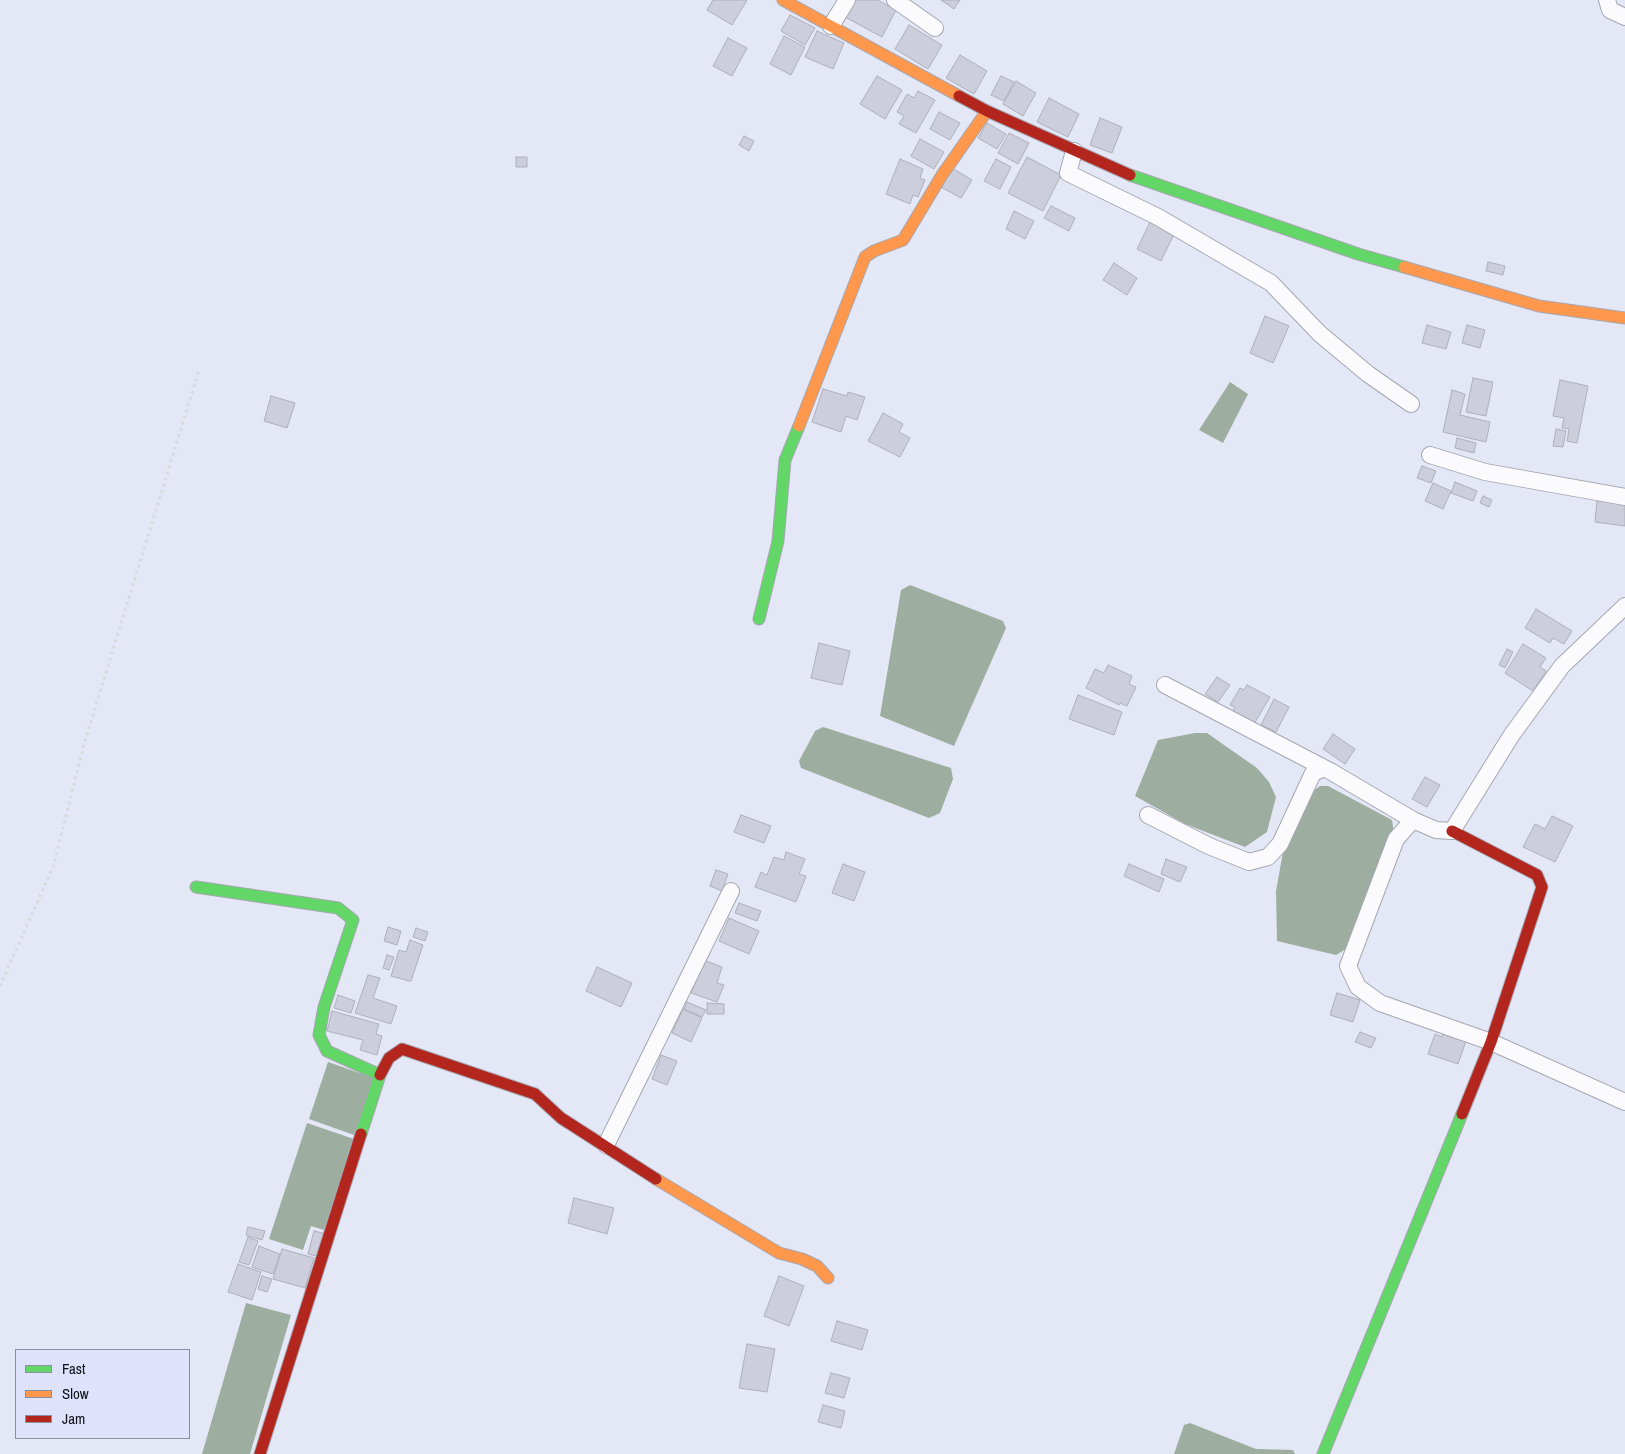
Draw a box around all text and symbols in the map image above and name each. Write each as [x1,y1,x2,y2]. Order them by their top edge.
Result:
legend [15,1349,190,1439]
text: Fast [62,1358,85,1379]
text: Slow [62,1383,89,1404]
text: Jam [62,1408,85,1429]

